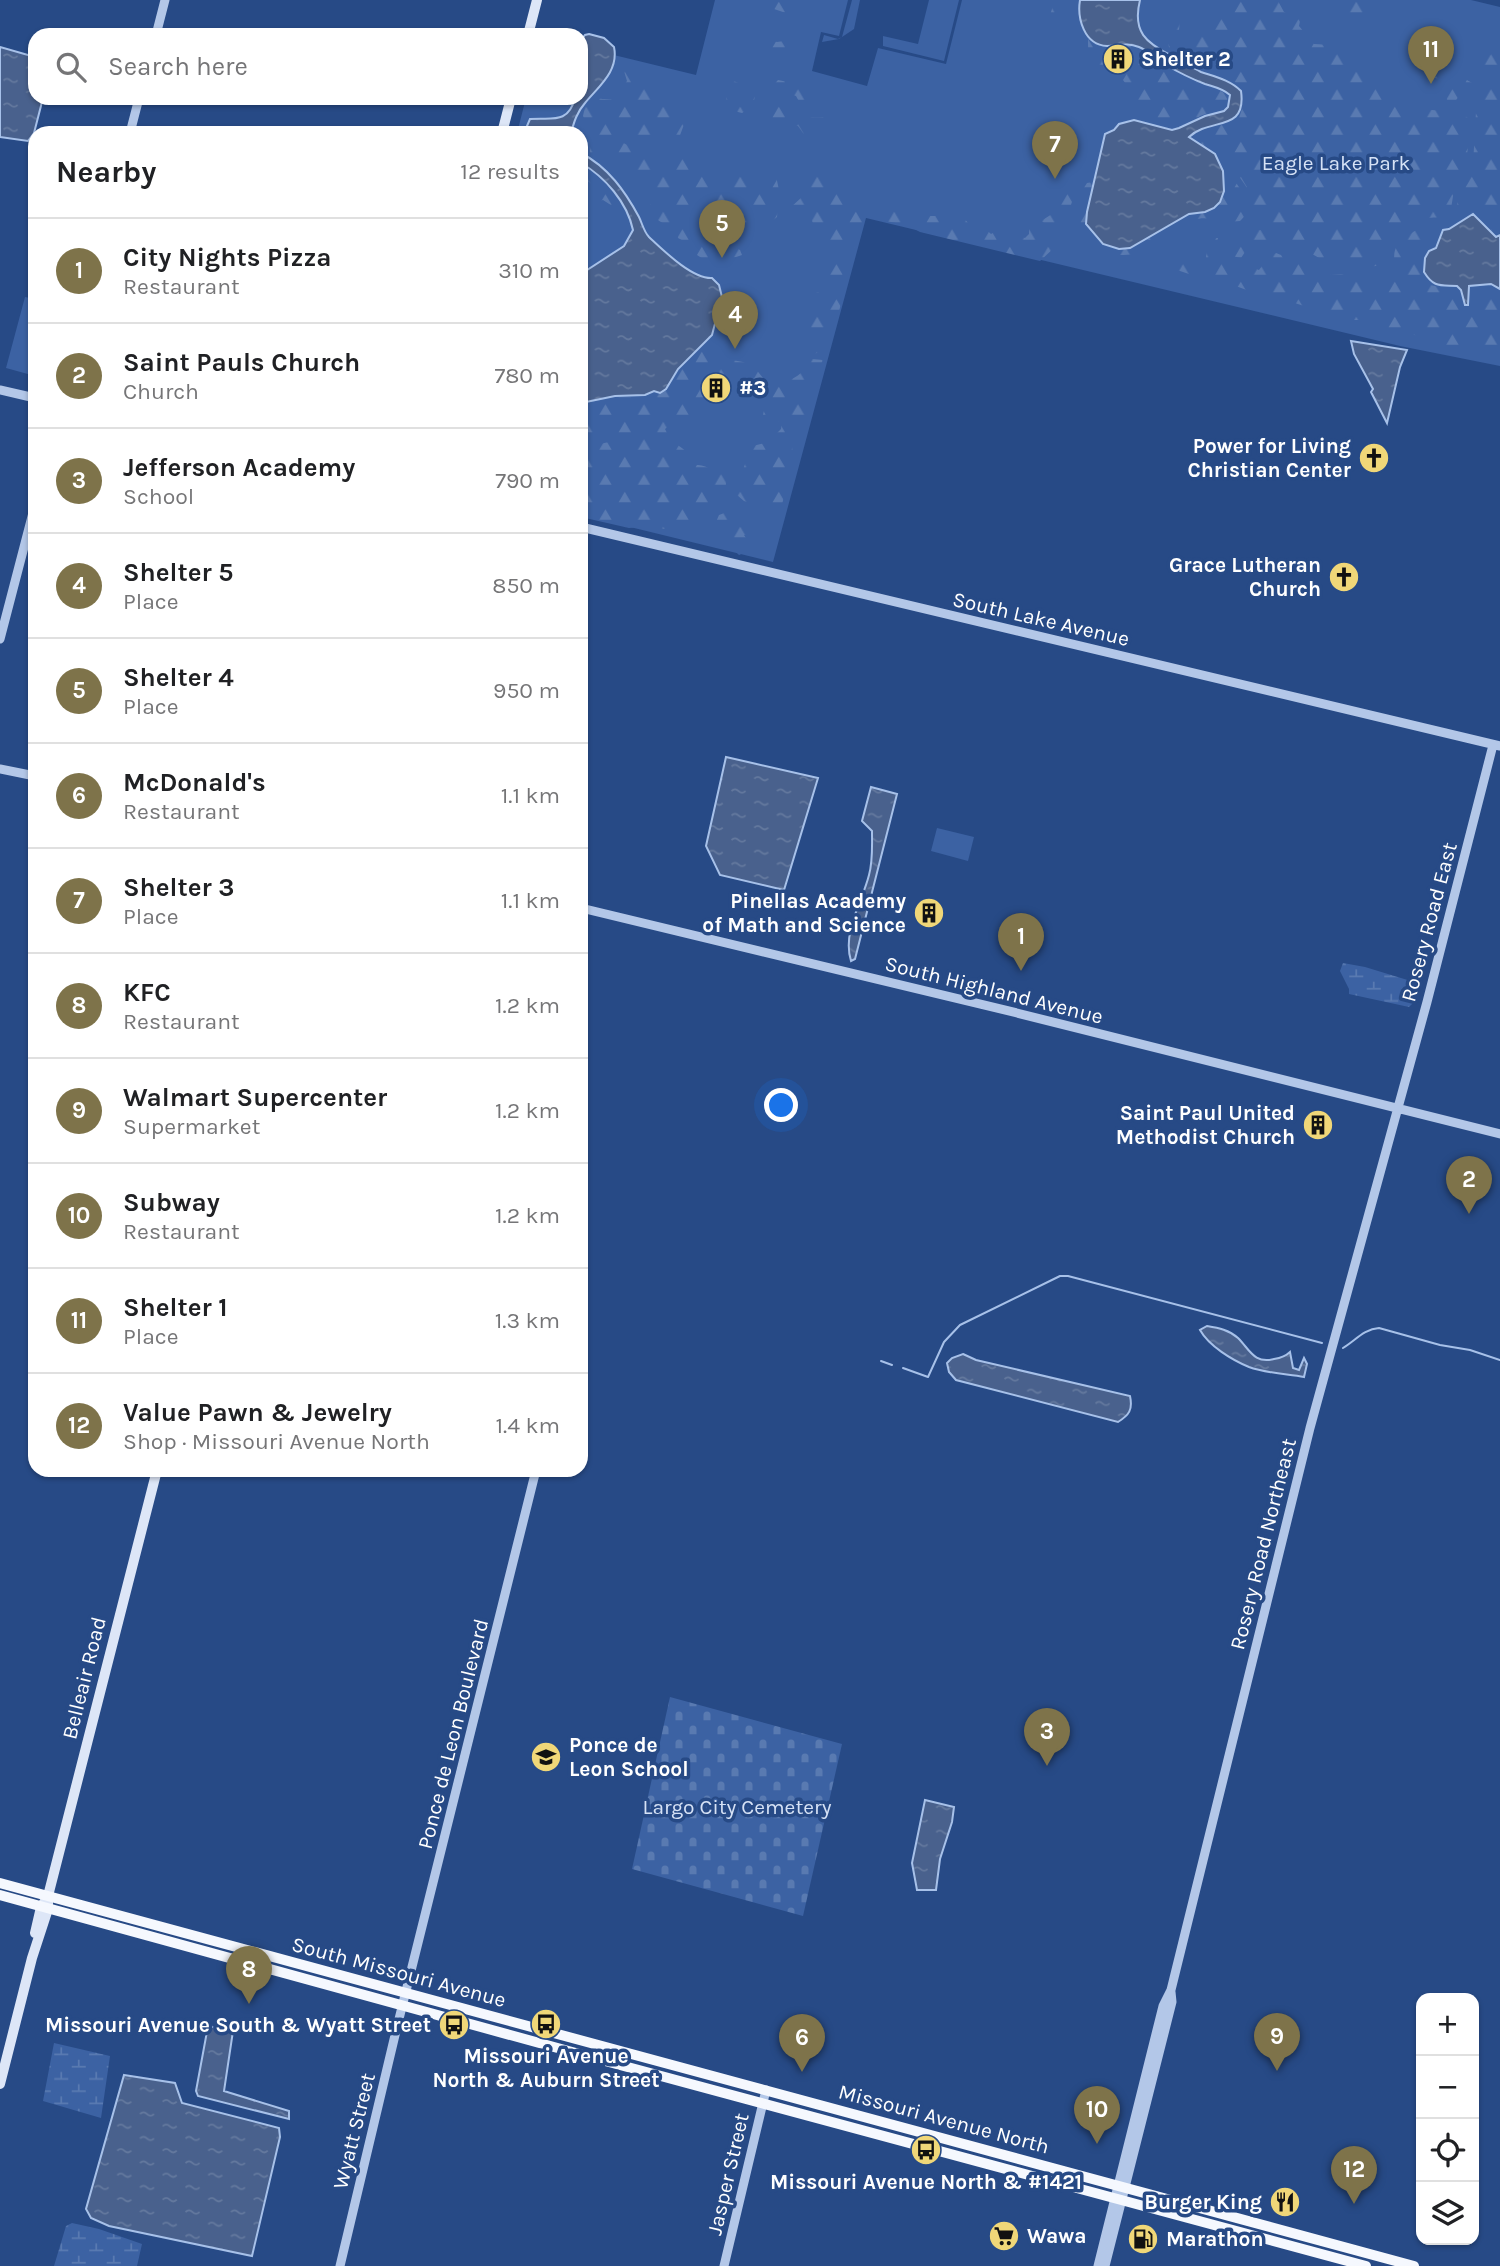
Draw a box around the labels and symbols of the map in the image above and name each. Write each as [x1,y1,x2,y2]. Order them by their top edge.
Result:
pin: 11 [1408,26,1454,84]
building icon: Shelter 2 [1101,42,1135,76]
place label: Shelter 2 [1141,47,1231,71]
pin: 7 [1032,121,1078,179]
park label: Eagle Lake Park [1262,151,1410,175]
pin: 5 [699,200,745,258]
pin: 4 [712,291,758,349]
building icon: #3 [699,371,733,405]
place label: #3 [739,376,766,400]
place label: Power for Living Christian Center [1187,434,1352,482]
church icon: Power for Living Christian Center [1357,441,1391,475]
place label: Grace Lutheran Church [1169,553,1321,601]
church icon: Grace Lutheran Church [1327,560,1361,594]
street label: South Lake Avenue [950,587,1132,651]
street label: Rosery Road East [1396,840,1462,1004]
place label: Pinellas Academy of Math and Science [702,889,906,937]
building icon: Pinellas Academy of Math and Science [912,896,946,930]
pin: 1 [998,913,1044,971]
street label: South Highland Avenue [882,951,1106,1029]
your location [764,1088,798,1122]
place label: Saint Paul United Methodist Church [1116,1101,1295,1149]
building icon: Saint Paul United Methodist Church [1301,1108,1335,1142]
pin: 2 [1446,1156,1492,1214]
street label: Rosery Road Northeast [1225,1436,1301,1652]
street label: Belleair Road [57,1614,111,1742]
street label: Ponce de Leon Boulevard [413,1616,493,1852]
pin: 3 [1024,1708,1070,1766]
place label: Ponce de Leon School [569,1733,689,1781]
school or university icon: Ponce de Leon School [529,1740,563,1774]
park label: Largo City Cemetery [643,1795,832,1819]
street label: South Missouri Avenue [289,1932,509,2012]
pin: 8 [226,1946,272,2004]
bus stop icon: Missouri Avenue North & Auburn Street [529,2007,563,2041]
bus stop icon: Missouri Avenue South & Wyatt Street [437,2008,471,2042]
place label: Missouri Avenue South & Wyatt Street [45,2013,431,2037]
pin: 9 [1254,2013,1300,2071]
pin: 6 [779,2014,825,2072]
place label: Missouri Avenue North & Auburn Street [433,2044,659,2092]
street label: Wyatt Street [328,2070,380,2191]
street label: Missouri Avenue North [836,2079,1052,2159]
pin: 10 [1074,2086,1120,2144]
street label: Jasper Street [702,2111,754,2237]
bus stop icon: Missouri Avenue North & #1421 [909,2133,943,2167]
pin: 12 [1331,2146,1377,2204]
place label: Missouri Avenue North & #1421 [770,2170,1082,2194]
restaurant icon: Burger King [1268,2185,1302,2219]
place label: Burger King [1144,2190,1262,2214]
supermarket icon: Wawa [987,2219,1021,2253]
fuel station icon: Marathon [1126,2222,1160,2256]
place label: Wawa [1027,2224,1087,2248]
place label: Marathon [1166,2227,1264,2251]

